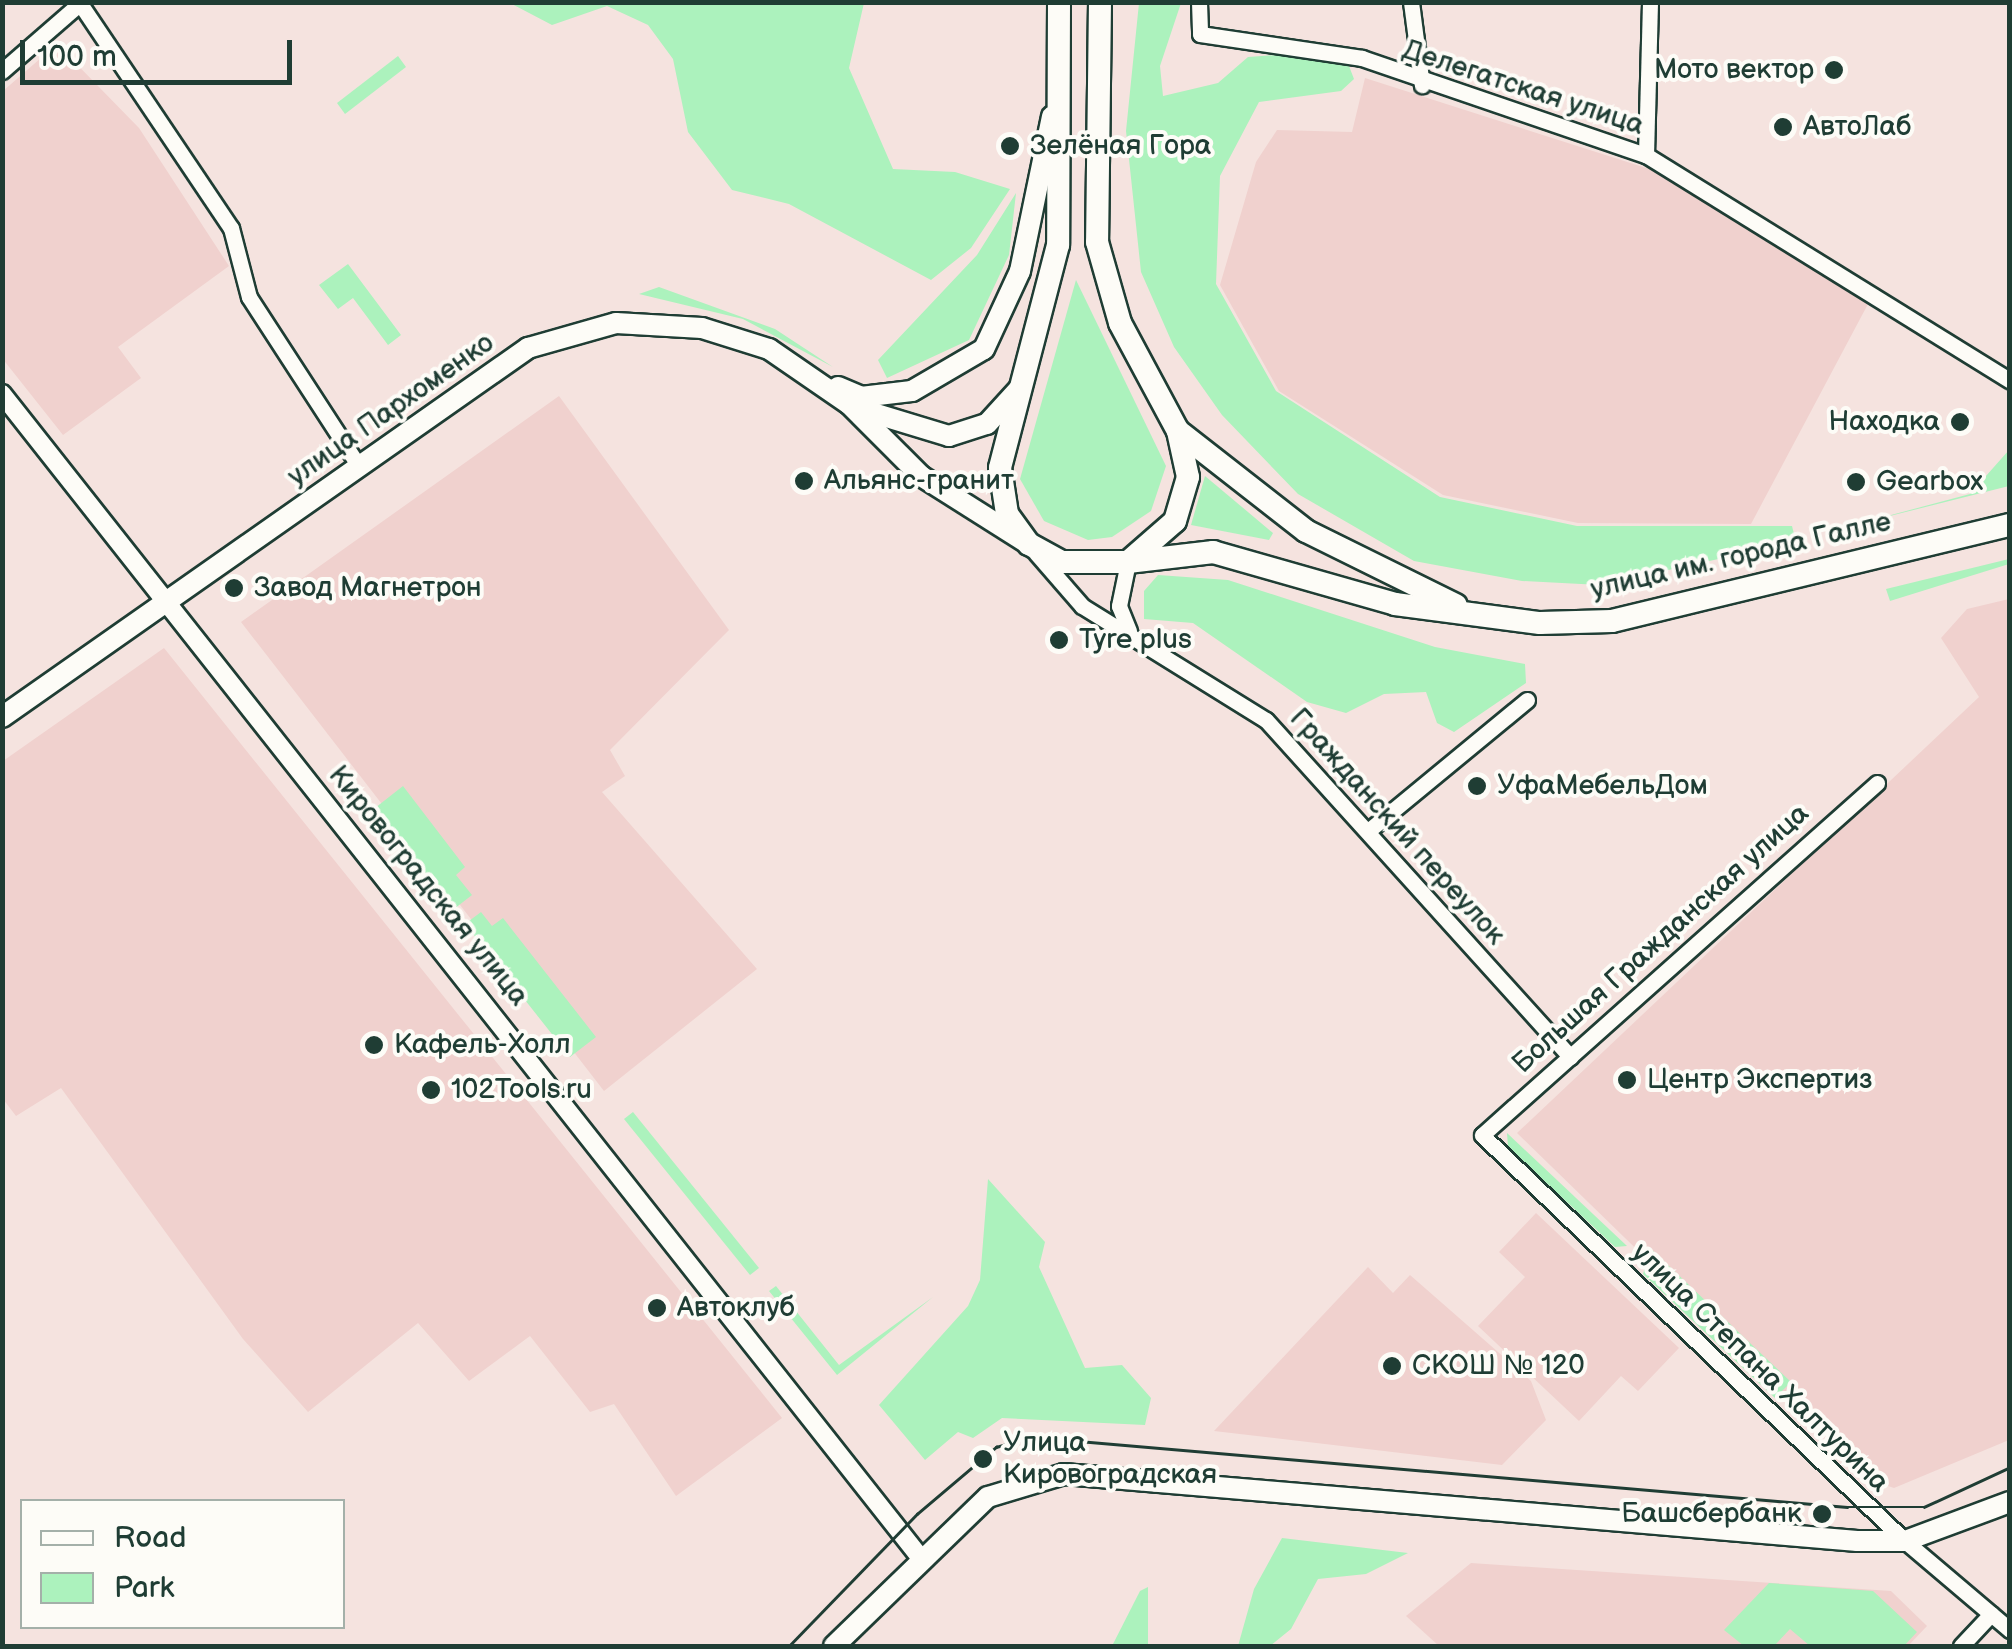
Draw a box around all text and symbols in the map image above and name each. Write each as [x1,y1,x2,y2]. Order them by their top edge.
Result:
scale bar [25,20,298,82]
street label: Делегатская улица [1398,33,1648,143]
text: 100 m [37,39,117,75]
place label: Мото вектор [1654,53,1814,87]
marker: Мото вектор [1823,59,1845,81]
place label: АвтоЛаб [1803,110,1911,144]
marker: АвтоЛаб [1772,116,1794,138]
place label: Зелёная Гора [1030,129,1211,163]
marker: Зелёная Гора [999,135,1021,157]
street label: улица Пархоменко [281,326,501,494]
place label: Находка [1828,405,1940,439]
marker: Находка [1949,411,1971,433]
place label: Альянс-гранит [824,464,1014,498]
place label: Gearbox [1876,465,1983,499]
marker: Альянс-гранит [793,470,815,492]
marker: Gearbox [1845,471,1867,493]
street label: улица им. города Галле [1588,505,1894,607]
place label: Завод Магнетрон [254,571,482,605]
marker: Завод Магнетрон [223,577,245,599]
place label: Tyre plus [1079,623,1192,657]
marker: Tyre plus [1048,629,1070,651]
street label: Гражданский переулок [1282,702,1512,952]
street label: Кировоградская улица [321,759,535,1013]
place label: УфаМебельДом [1497,769,1708,803]
marker: УфаМебельДом [1466,775,1488,797]
street label: Большая Гражданская улица [1506,797,1816,1081]
place label: Кафель-Холл [394,1028,571,1062]
marker: Кафель-Холл [363,1034,385,1056]
place label: Центр Экспертиз [1647,1063,1873,1097]
marker: Центр Экспертиз [1616,1069,1638,1091]
place label: 102Tools.ru [451,1073,592,1107]
marker: 102Tools.ru [420,1079,442,1101]
street label: улица Степана Халтурина [1624,1236,1896,1500]
place label: Автоклуб [677,1291,795,1325]
marker: Автоклуб [646,1297,668,1319]
place label: СКОШ № 120 [1412,1349,1585,1383]
marker: СКОШ № 120 [1381,1355,1403,1377]
place label: Улица Кировоградская [1003,1426,1217,1492]
marker: Улица Кировоградская [972,1448,994,1470]
place label: Башсбербанк [1621,1497,1802,1531]
legend [20,1499,345,1629]
marker: Башсбербанк [1811,1503,1833,1525]
text: Road [114,1520,187,1556]
text: Park [114,1570,174,1606]

